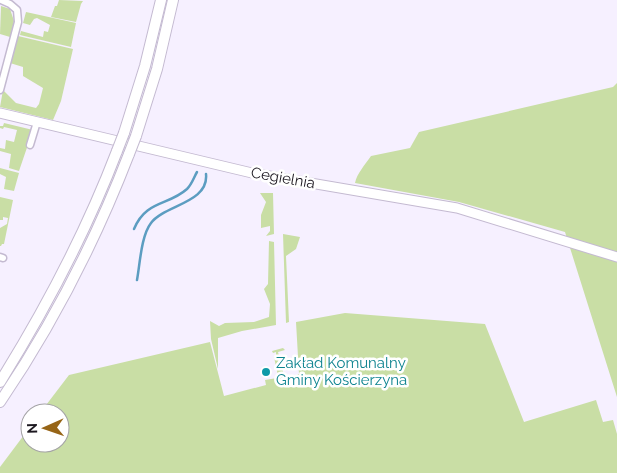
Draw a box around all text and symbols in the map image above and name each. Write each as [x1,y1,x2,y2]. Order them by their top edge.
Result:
street label: Cegielnia [250,164,316,192]
place label: Zakład Komunalny Gminy Kościerzyna [276,354,407,389]
marker: Zakład Komunalny Gminy Kościerzyna [260,366,272,378]
north arrow [20,403,70,453]
text: N [24,423,40,434]

